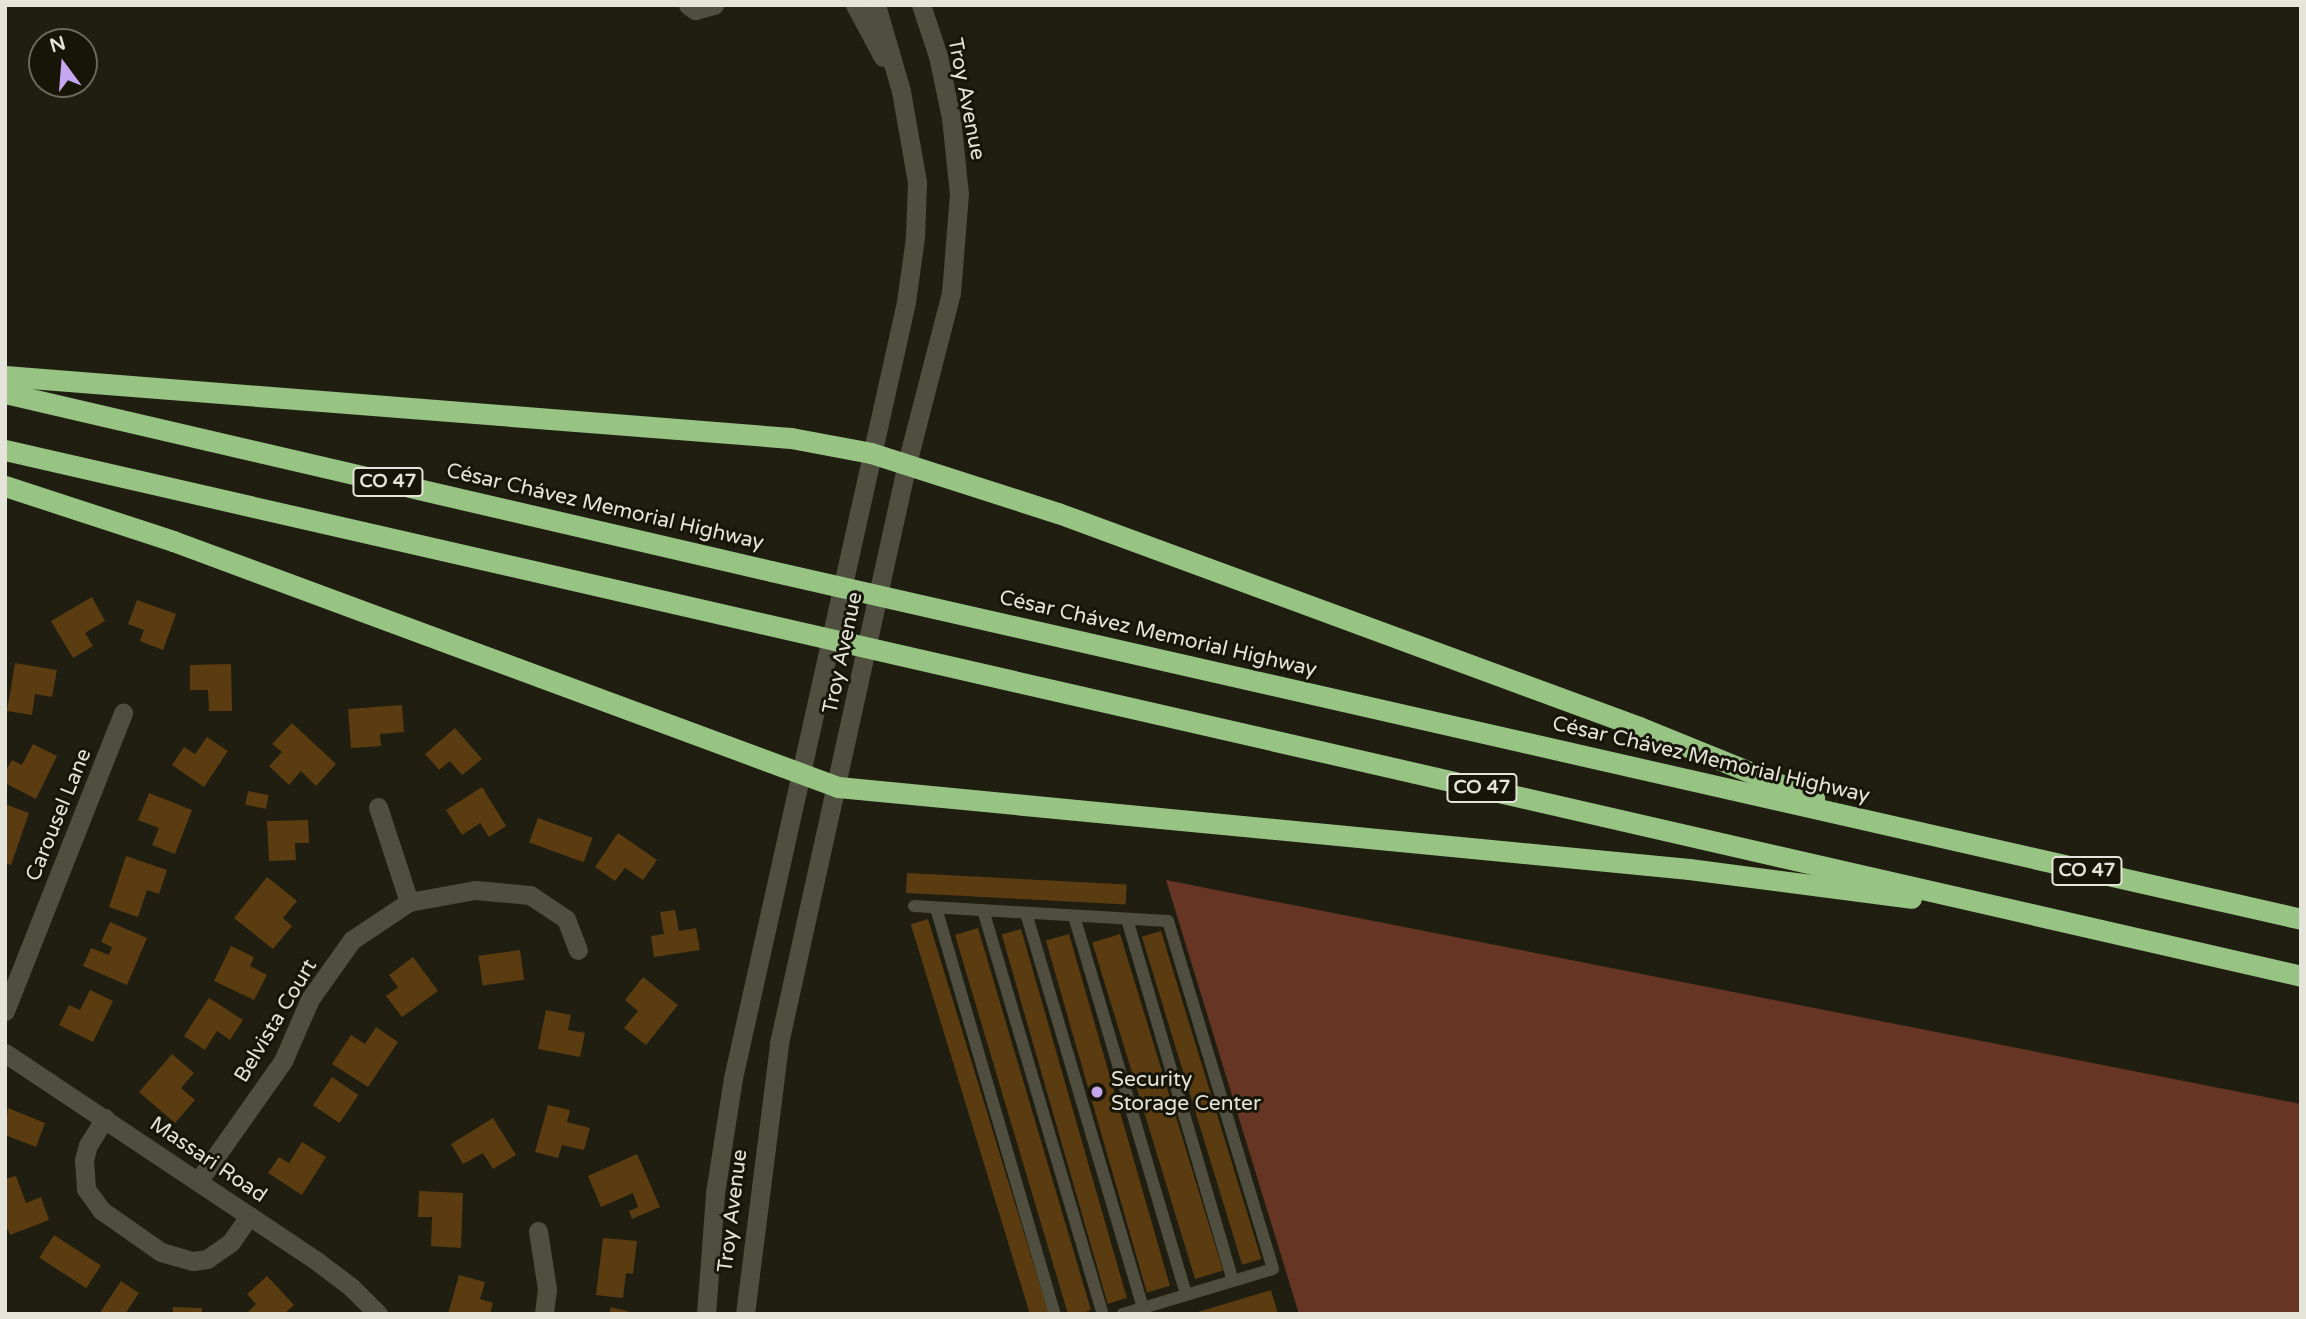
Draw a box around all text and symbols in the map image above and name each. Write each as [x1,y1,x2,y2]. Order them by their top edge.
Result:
north arrow [28,28,98,98]
text: N [47,32,68,57]
street label: Troy Avenue [942,36,990,162]
street label: César Chávez Memorial Highway [444,458,766,556]
road number: CO 47 [351,467,425,498]
street label: César Chávez Memorial Highway [997,585,1319,683]
street label: Troy Avenue [818,590,868,716]
street label: César Chávez Memorial Highway [1550,711,1872,809]
street label: Carousel Lane [21,745,97,885]
road number: CO 47 [1445,772,1519,804]
road number: CO 47 [2050,856,2124,886]
street label: Belvista Court [229,955,323,1087]
place label: Security Storage Center [1111,1067,1261,1117]
marker: Security Storage Center [1089,1084,1105,1100]
street label: Massari Road [145,1112,271,1208]
street label: Troy Avenue [713,1148,753,1274]

